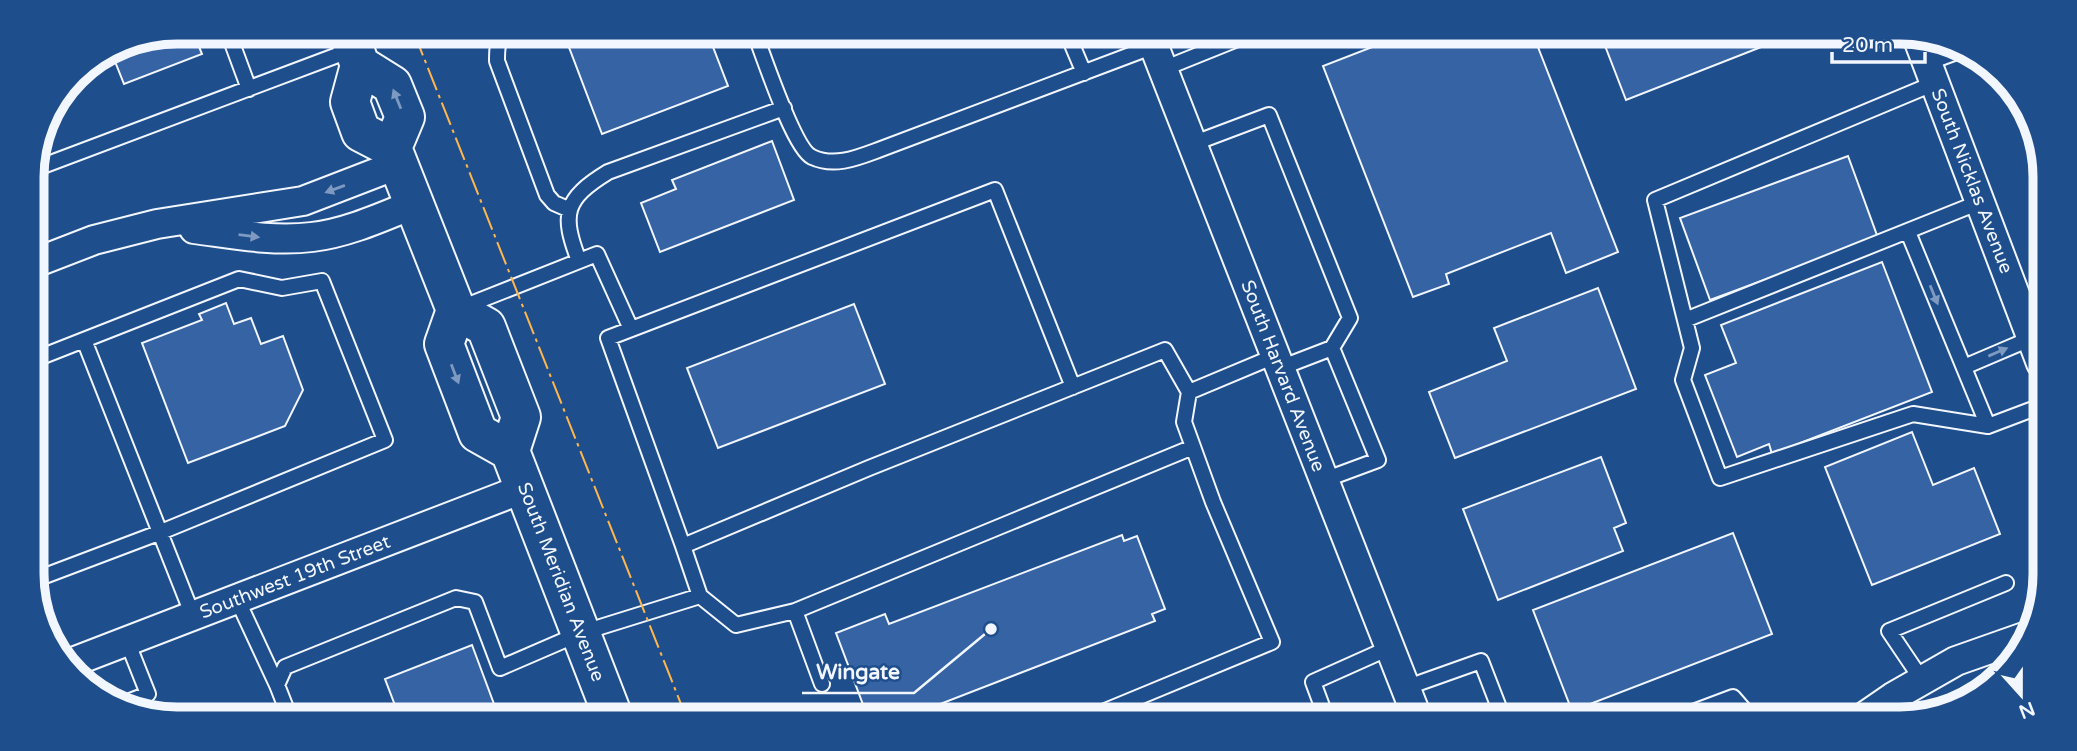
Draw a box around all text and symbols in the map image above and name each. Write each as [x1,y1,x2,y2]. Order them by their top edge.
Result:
scale bar [1832,21,1925,65]
text: 20 m [1842,33,1893,58]
street label: South Nicklas Avenue [1927,85,2017,277]
one-way arrow [392,88,403,109]
one-way arrow [325,184,346,195]
one-way arrow [238,230,260,241]
street label: South Harvard Avenue [1236,277,1330,475]
one-way arrow [1929,285,1940,306]
one-way arrow [1988,347,2009,358]
one-way arrow [450,363,461,384]
street label: South Meridian Avenue [513,479,609,685]
street label: Southwest 19th Street [197,530,393,624]
callout: Wingate [802,651,914,693]
text: Wingate [816,660,900,685]
north arrow [1986,660,2056,730]
text: N [2016,697,2038,723]

